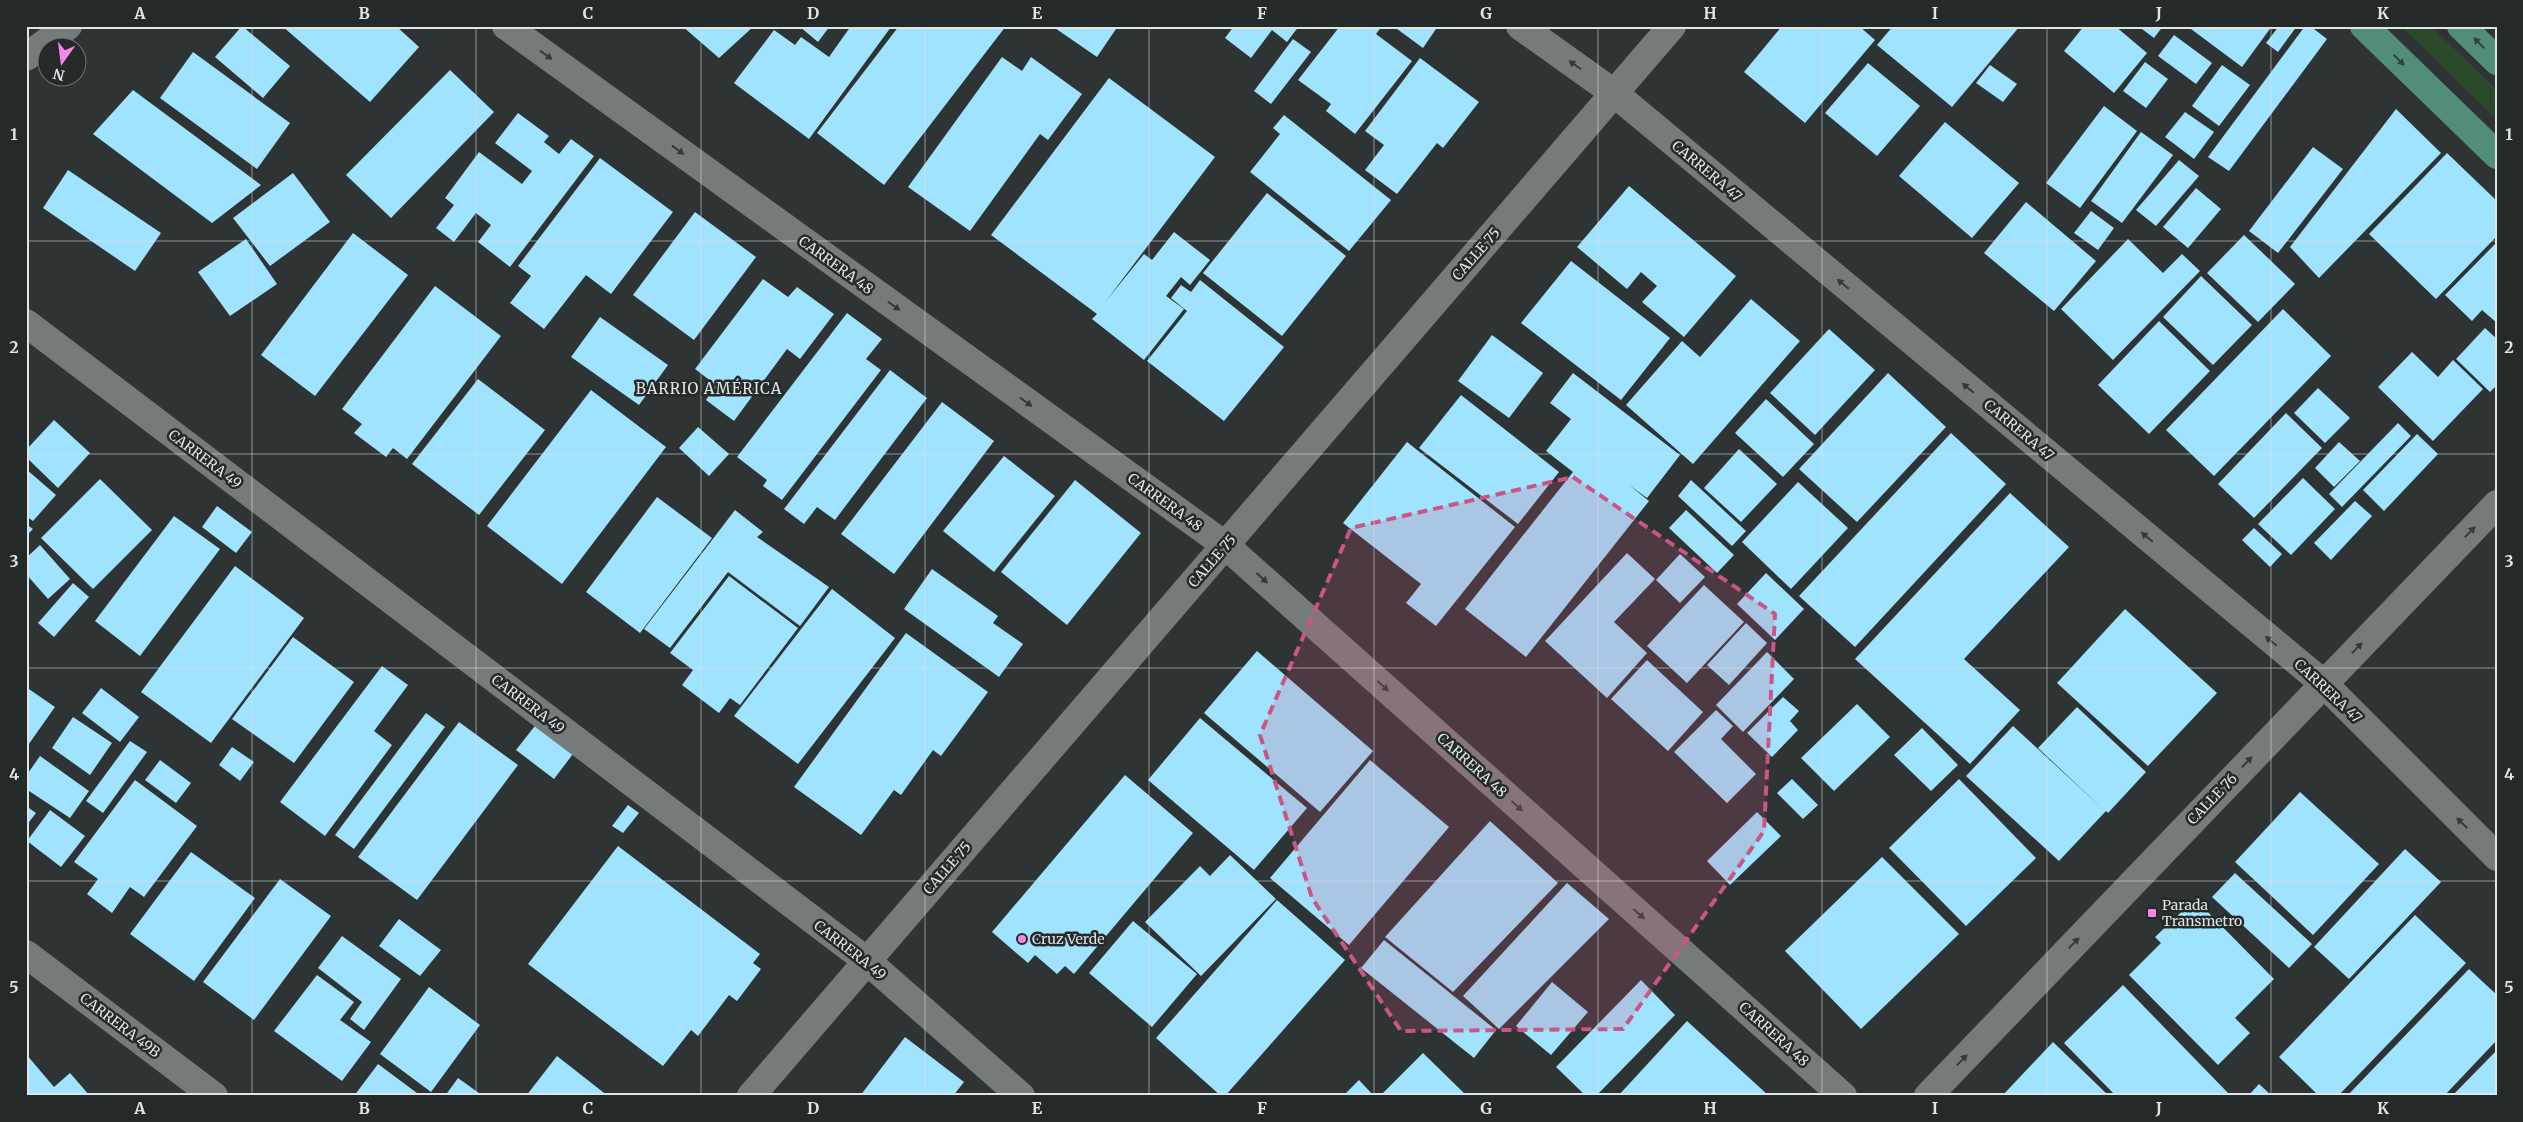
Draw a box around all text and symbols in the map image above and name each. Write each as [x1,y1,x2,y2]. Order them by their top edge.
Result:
text: A [133,3,146,23]
text: B [358,3,370,23]
text: C [583,3,593,23]
text: D [807,3,819,23]
text: E [1032,3,1043,23]
text: F [1257,3,1267,23]
text: G [1480,3,1492,23]
text: H [1703,3,1717,23]
text: I [1932,3,1938,23]
text: J [2155,3,2162,23]
text: K [2377,3,2389,23]
one-way arrow [2473,37,2485,49]
north arrow [38,38,88,88]
one-way arrow [539,50,553,60]
one-way arrow [2393,54,2405,66]
one-way arrow [1568,60,1582,70]
text: N [51,65,66,85]
text: 1 [10,124,18,144]
text: 1 [2505,124,2513,144]
street label: CARRERA 47 [1668,136,1746,206]
one-way arrow [671,145,684,155]
street label: CALLE 75 [1448,224,1504,284]
street label: CARRERA 48 [795,232,877,298]
one-way arrow [1837,278,1850,289]
one-way arrow [888,301,901,311]
text: 2 [9,337,19,357]
text: 2 [2504,337,2514,357]
district label: BARRIO AMÉRICA [636,378,782,398]
one-way arrow [1962,383,1974,394]
street label: CARRERA 47 [1980,395,2058,465]
one-way arrow [1019,396,1032,407]
street label: CARRERA 49 [165,426,245,492]
street label: CARRERA 48 [1124,469,1206,535]
one-way arrow [2464,526,2476,538]
street label: CALLE 75 [1184,531,1240,591]
one-way arrow [2140,531,2153,542]
text: 3 [9,551,19,571]
text: 3 [2504,551,2514,571]
one-way arrow [1255,572,1267,584]
one-way arrow [2265,635,2278,646]
one-way arrow [2350,642,2362,654]
street label: CARRERA 47 [2290,655,2366,727]
street label: CARRERA 49 [488,671,568,737]
one-way arrow [1376,680,1388,692]
street label: CARRERA 48 [1433,729,1511,801]
one-way arrow [2241,757,2253,769]
text: 4 [9,764,19,784]
text: 4 [2504,764,2514,784]
street label: CALLE 76 [2183,770,2241,828]
one-way arrow [1511,800,1524,811]
one-way arrow [2456,817,2468,829]
street label: CALLE 75 [919,838,975,898]
place label: Parada Transmetro [2162,896,2242,930]
marker: Parada Transmetro [2146,907,2158,919]
one-way arrow [1632,908,1645,919]
street label: CARRERA 49 [810,916,890,984]
place label: Cruz Verde [1032,930,1105,948]
marker: Cruz Verde [1016,933,1028,945]
one-way arrow [2068,937,2080,949]
text: 5 [9,977,19,997]
text: 5 [2504,977,2514,997]
street label: CARRERA 49B [76,989,164,1061]
street label: CARRERA 48 [1735,998,1813,1070]
one-way arrow [1956,1055,1968,1067]
text: A [133,1098,146,1118]
text: B [358,1098,370,1118]
text: C [583,1098,593,1118]
text: D [807,1098,819,1118]
text: E [1032,1098,1043,1118]
text: F [1257,1098,1267,1118]
text: G [1480,1098,1492,1118]
text: H [1703,1098,1717,1118]
text: I [1932,1098,1938,1118]
text: J [2155,1098,2162,1118]
text: K [2377,1098,2389,1118]

